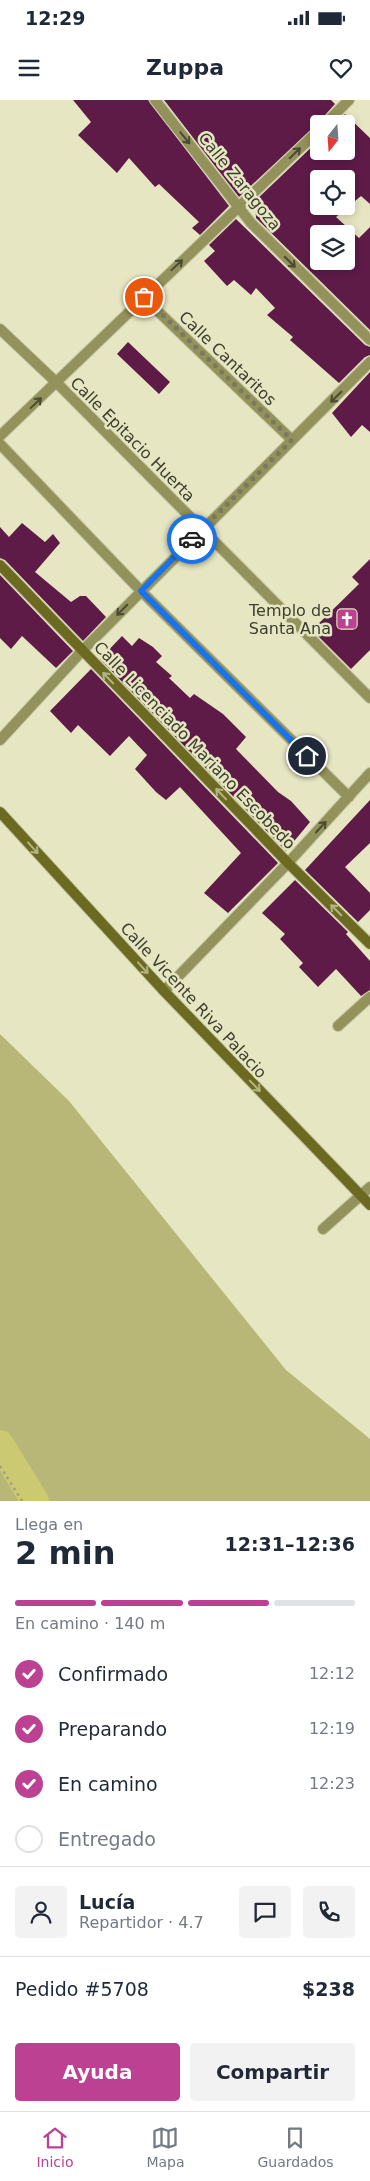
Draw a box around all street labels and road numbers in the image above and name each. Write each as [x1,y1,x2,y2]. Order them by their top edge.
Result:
street label: Calle Zaragoza [194,129,285,234]
street label: Calle Cantaritos [175,307,280,409]
street label: Calle Epitacio Huerta [66,373,199,506]
street label: Calle Licenciado Mariano Escobedo [90,638,299,853]
street label: Calle Vicente Riva Palacio [117,919,271,1082]

